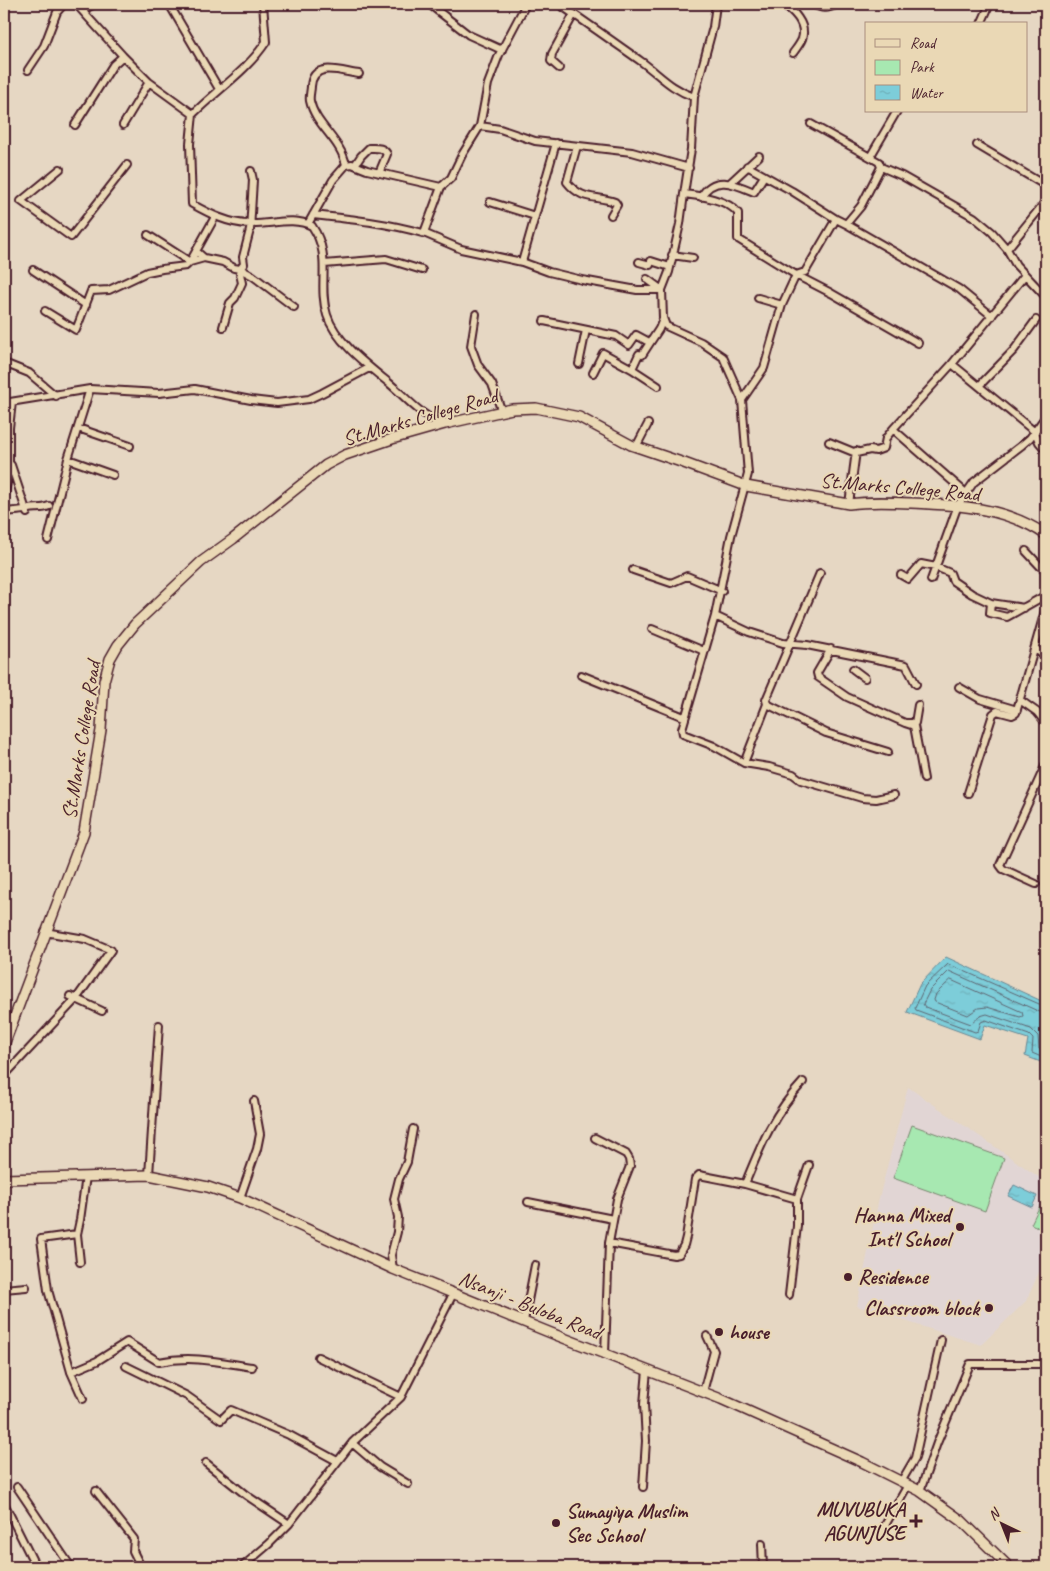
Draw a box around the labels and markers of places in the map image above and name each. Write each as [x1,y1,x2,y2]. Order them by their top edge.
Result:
place label: Hanna Mixed Int'l School [854,1202,954,1252]
marker: Hanna Mixed Int'l School [954,1221,966,1233]
place label: Residence [858,1264,929,1290]
marker: Residence [842,1271,854,1283]
place label: Classroom block [864,1295,981,1321]
marker: Classroom block [983,1302,995,1314]
place label: house [729,1319,771,1345]
marker: house [713,1326,725,1338]
place label: MUVUBUKA AGUNJUSE [816,1496,908,1546]
place label: Sumayiya Muslim Sec School [566,1498,688,1548]
marker: MUVUBUKA AGUNJUSE [909,1514,923,1528]
marker: Sumayiya Muslim Sec School [550,1517,562,1529]

